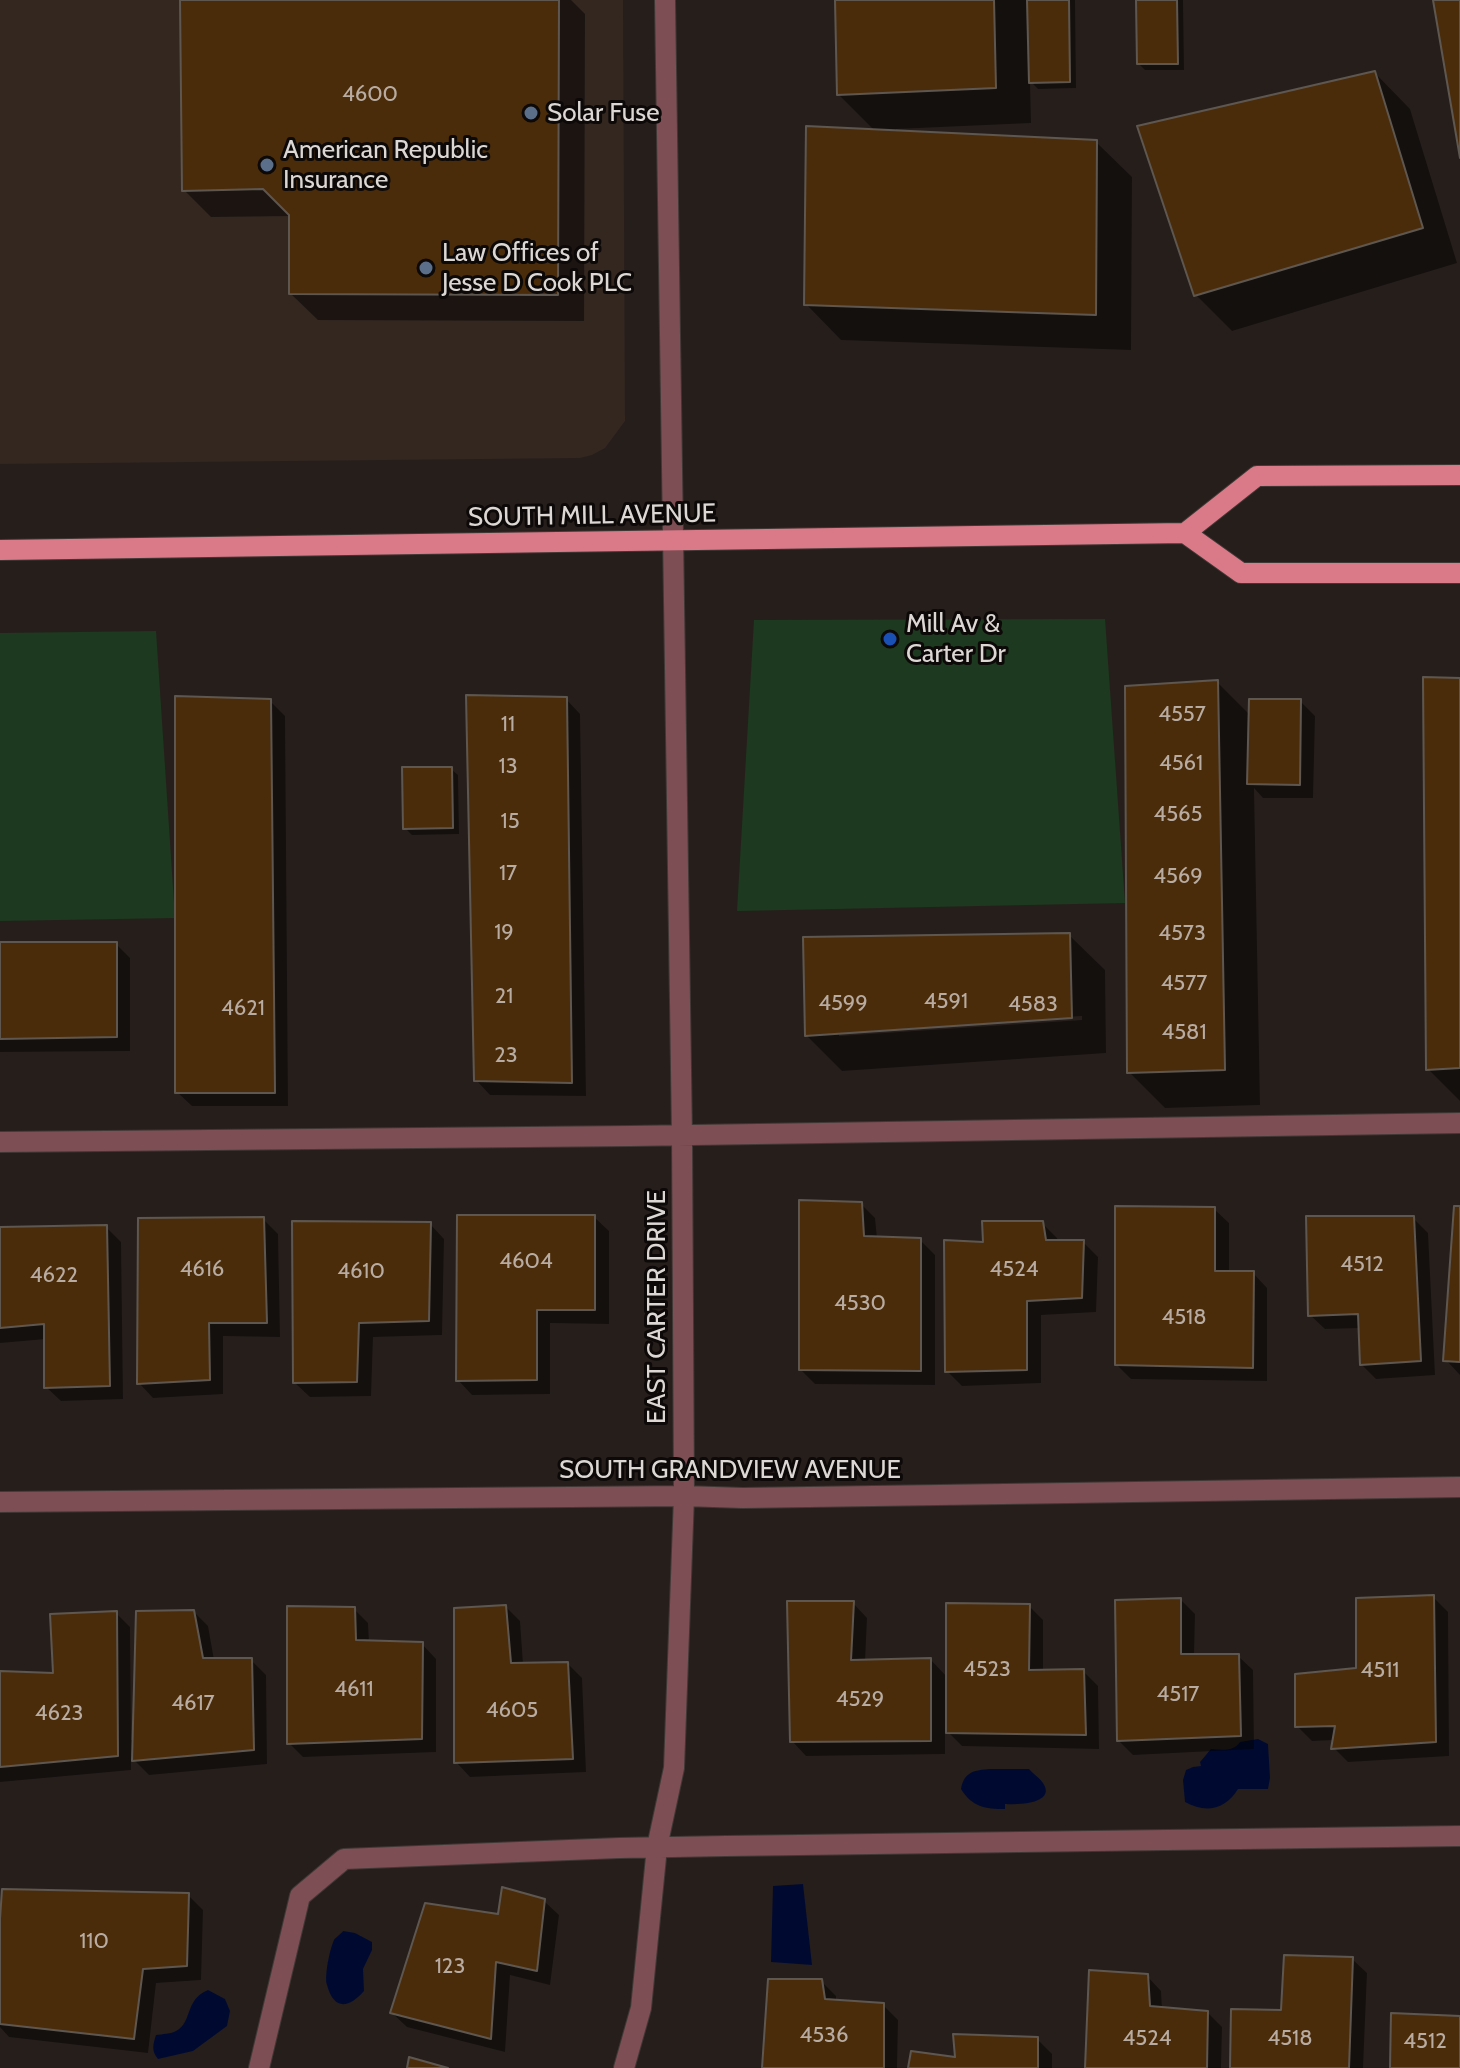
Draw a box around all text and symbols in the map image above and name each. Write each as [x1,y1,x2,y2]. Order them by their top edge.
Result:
house number: 4600 [342,82,398,108]
place label: Solar Fuse [547,97,659,129]
marker: Solar Fuse [522,104,540,122]
place label: American Republic Insurance [283,134,488,196]
marker: American Republic Insurance [258,156,276,174]
place label: Law Offices of Jesse D Cook PLC [442,237,632,298]
marker: Law Offices of Jesse D Cook PLC [417,259,435,277]
street label: SOUTH MILL AVENUE [468,498,716,534]
place label: Mill Av & Carter Dr [906,608,1006,670]
marker: Mill Av & Carter Dr [881,630,899,648]
house number: 4557 [1158,702,1206,728]
house number: 11 [501,712,515,738]
house number: 4561 [1159,751,1203,777]
house number: 13 [498,754,518,780]
house number: 4565 [1153,802,1203,828]
house number: 15 [500,809,520,835]
house number: 17 [499,861,517,887]
house number: 4569 [1153,864,1203,890]
house number: 19 [494,920,514,946]
house number: 4573 [1158,921,1206,947]
house number: 4577 [1161,971,1207,997]
house number: 21 [495,984,513,1010]
house number: 4591 [924,989,968,1015]
house number: 4599 [818,991,868,1017]
house number: 4583 [1008,992,1058,1018]
house number: 4621 [221,996,265,1022]
house number: 4581 [1161,1020,1207,1046]
house number: 23 [494,1043,518,1069]
street label: EAST CARTER DRIVE [641,1190,673,1424]
house number: 4604 [499,1249,553,1275]
house number: 4512 [1340,1252,1384,1278]
house number: 4616 [180,1257,224,1283]
house number: 4524 [990,1257,1038,1283]
house number: 4610 [337,1259,385,1285]
house number: 4622 [30,1263,78,1289]
house number: 4530 [834,1291,886,1317]
house number: 4518 [1161,1305,1207,1331]
street label: SOUTH GRANDVIEW AVENUE [559,1454,901,1486]
house number: 4523 [963,1657,1011,1683]
house number: 4511 [1361,1658,1399,1684]
house number: 4611 [334,1677,374,1703]
house number: 4517 [1157,1682,1199,1708]
house number: 4529 [836,1687,884,1713]
house number: 4617 [171,1691,215,1717]
house number: 4605 [486,1698,538,1724]
house number: 4623 [35,1701,83,1727]
house number: 110 [79,1929,109,1955]
house number: 123 [435,1954,465,1980]
house number: 4536 [799,2023,849,2049]
house number: 4524 [1123,2026,1171,2052]
house number: 4518 [1267,2026,1313,2052]
house number: 4512 [1403,2029,1447,2055]

